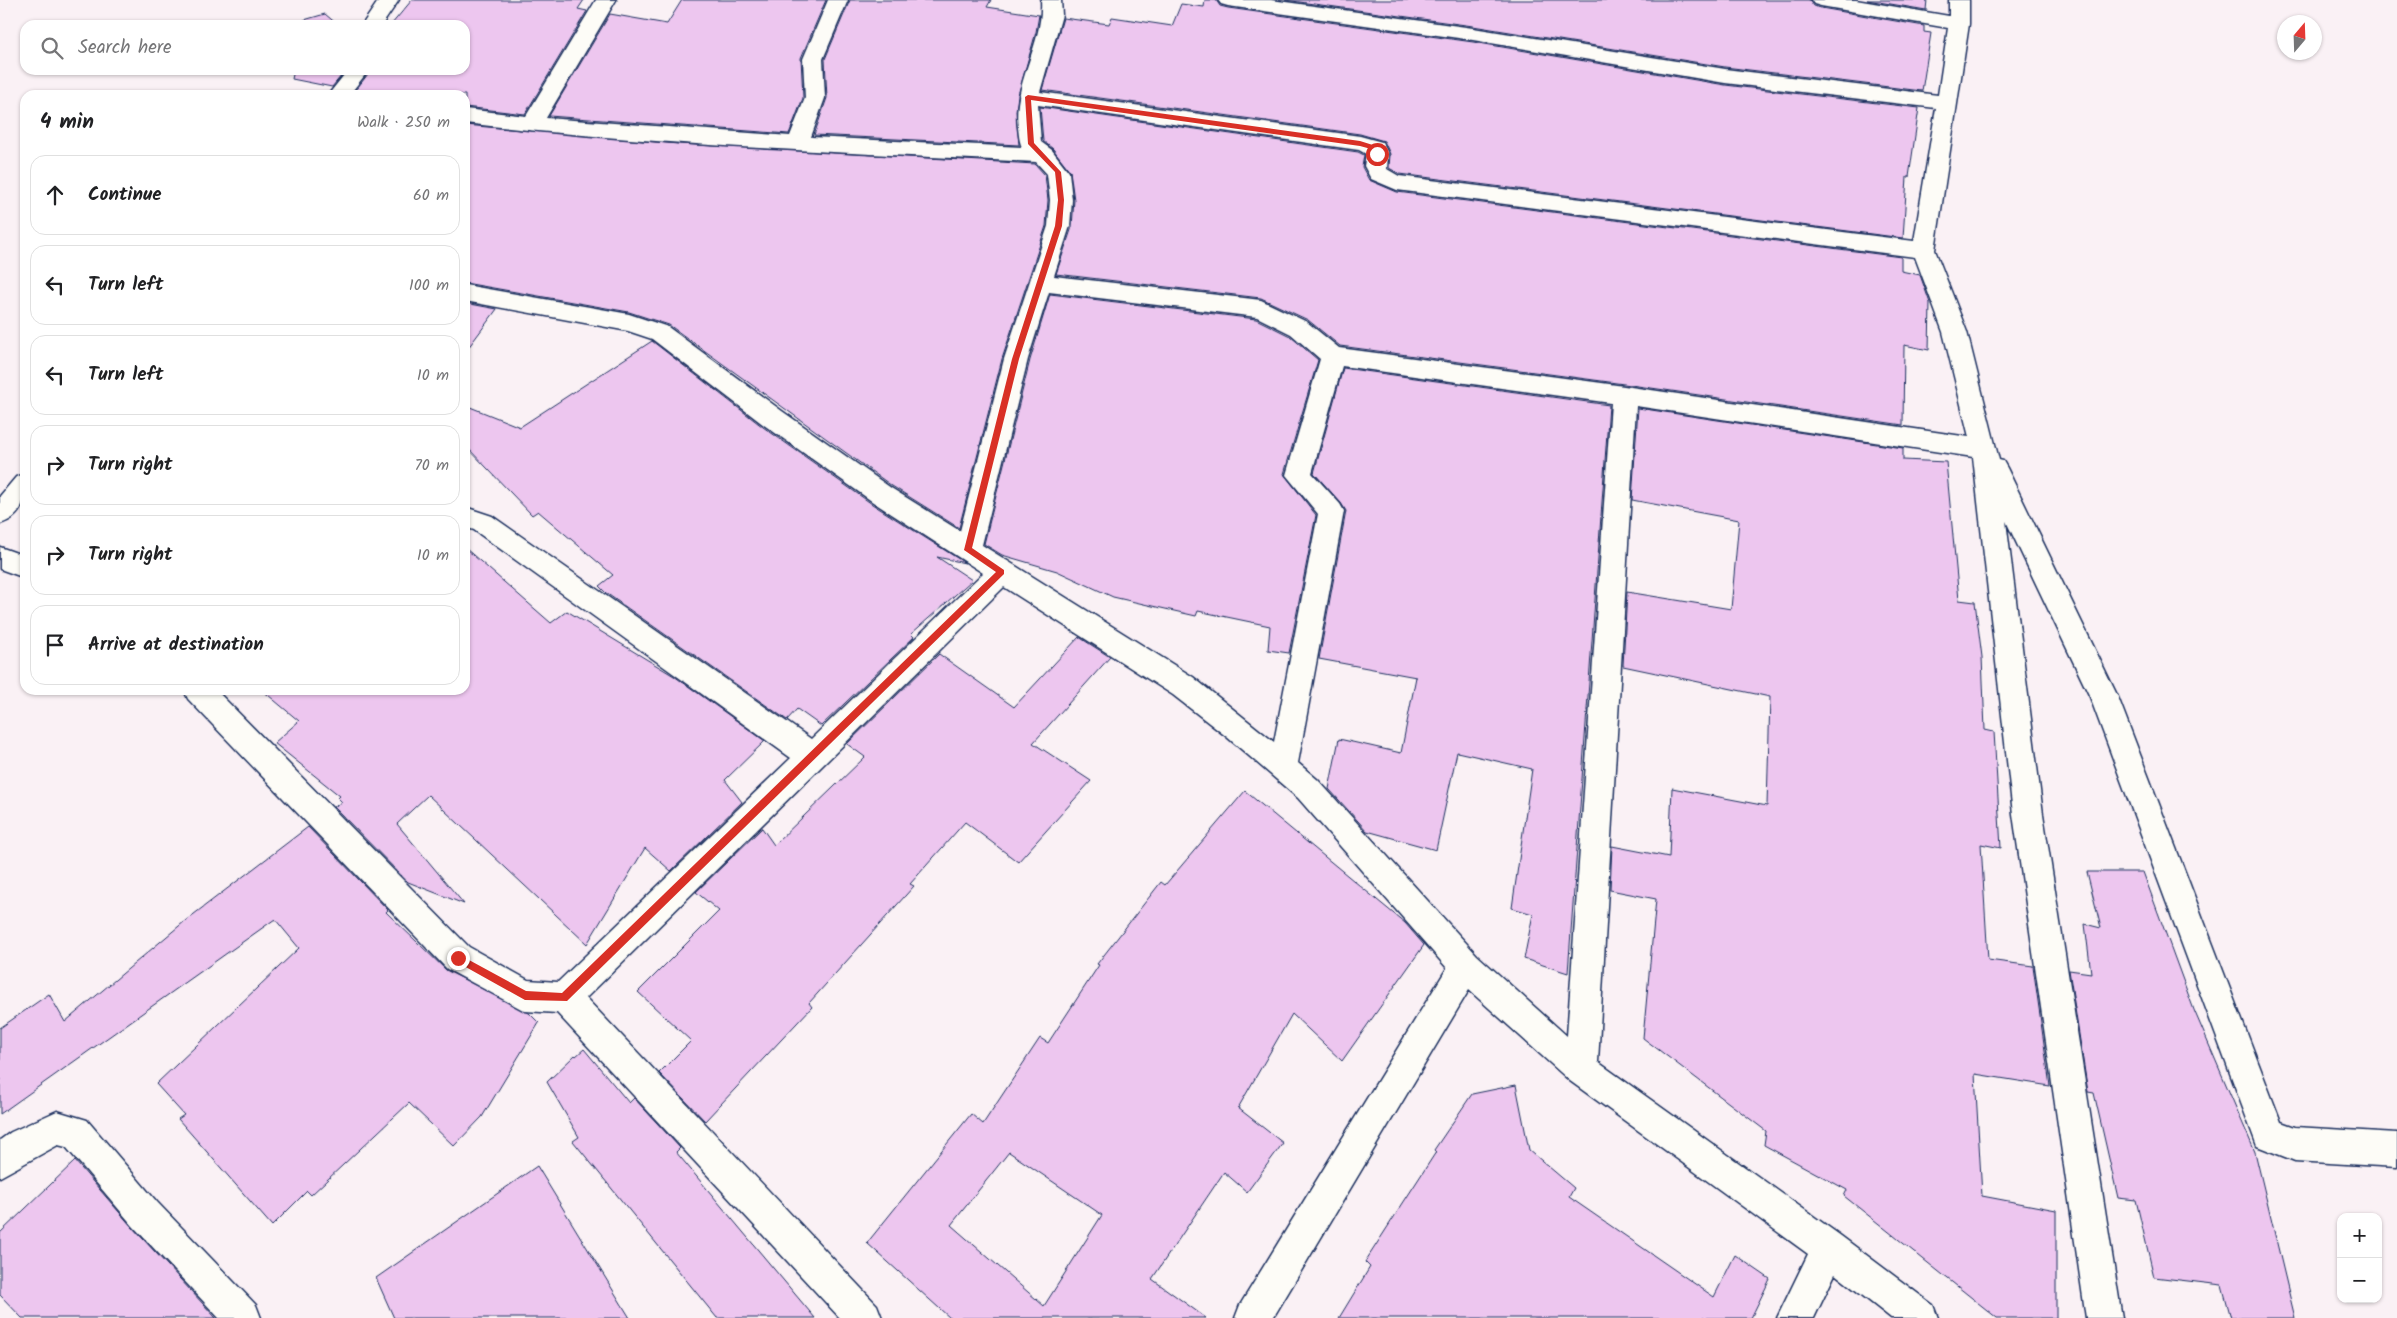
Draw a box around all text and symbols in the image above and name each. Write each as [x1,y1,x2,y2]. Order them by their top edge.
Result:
north arrow [2277,15,2322,60]
search box [20,20,470,75]
text: Search here [78,33,172,63]
icon: search [38,34,66,62]
text: 4 min [40,106,94,139]
text: Walk · 250 m [357,110,450,135]
route start [1366,143,1389,166]
text: Continue [88,180,161,210]
icon: ahead [41,181,69,209]
text: 60 m [413,183,449,208]
text: Turn left [88,270,163,300]
icon: left [41,271,69,299]
text: 100 m [409,273,449,298]
text: Turn left [88,360,163,390]
icon: left [41,361,69,389]
text: 10 m [417,363,449,388]
text: Turn right [88,450,173,480]
icon: right [41,451,69,479]
text: 70 m [414,453,449,478]
text: Turn right [88,540,173,570]
icon: right [41,541,69,569]
text: 10 m [417,543,449,568]
text: Arrive at destination [88,630,264,660]
icon: arrive [41,631,69,659]
route end [447,947,470,970]
map controls [2337,1213,2382,1303]
button: + [2337,1213,2382,1258]
button: − [2337,1258,2382,1303]

